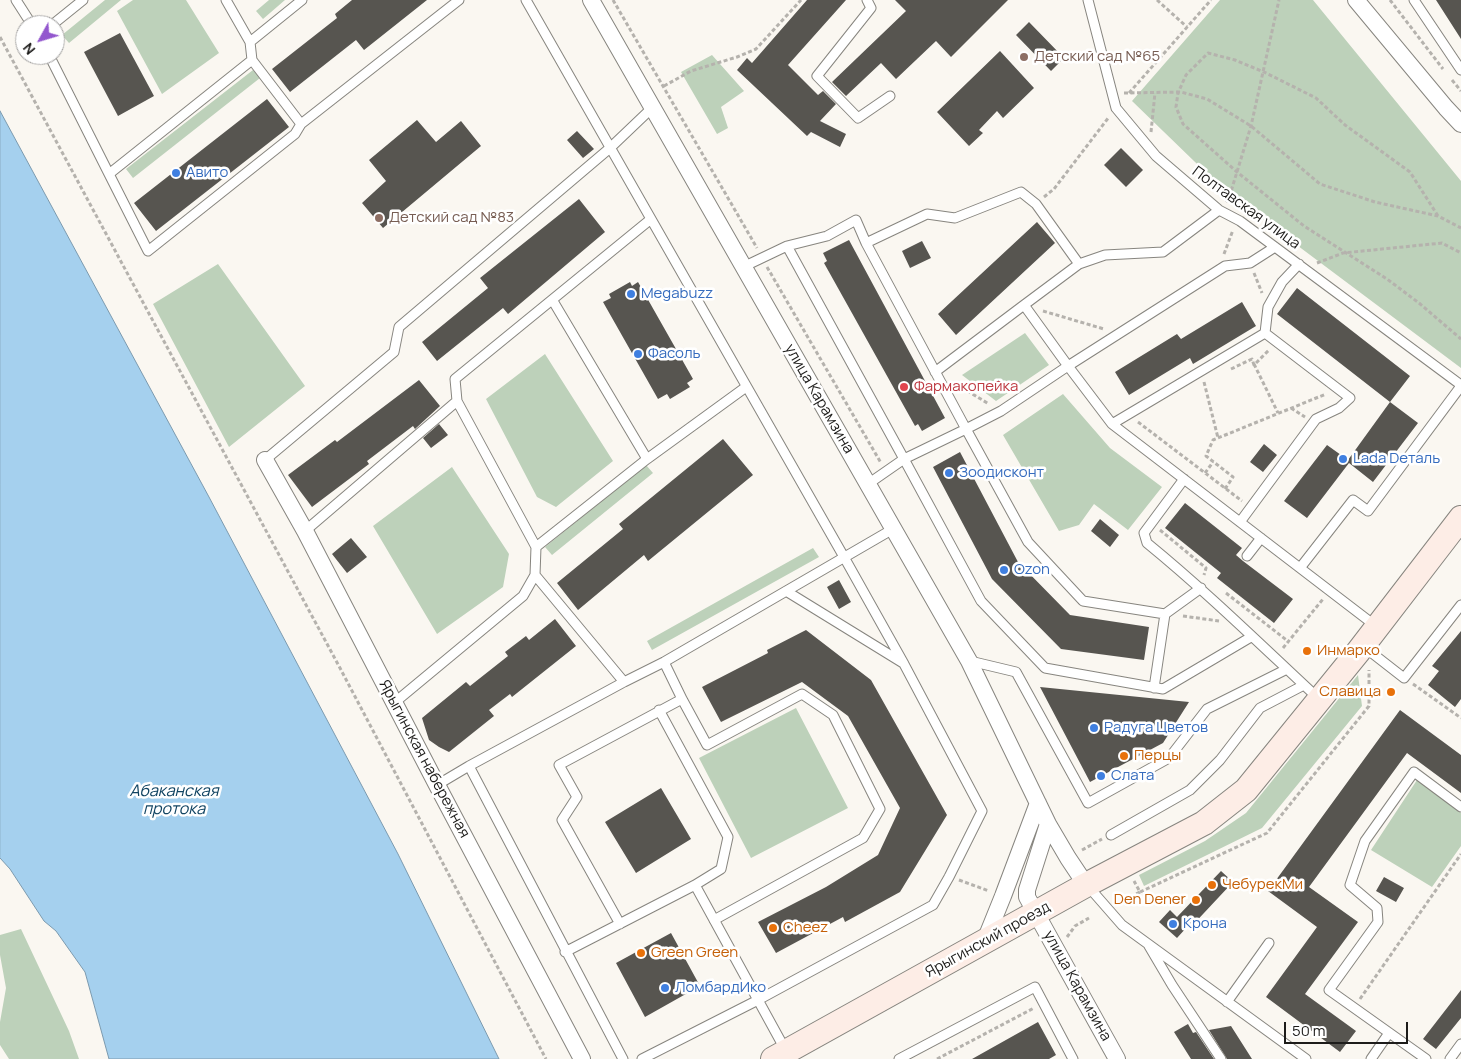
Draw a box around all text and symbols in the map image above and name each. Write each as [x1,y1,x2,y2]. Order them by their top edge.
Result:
north arrow [15,15,65,65]
text: N [18,39,39,59]
place label: Детский сад №65 [1034,48,1160,66]
marker: Детский сад №65 [1018,51,1030,63]
street label: Полтавская улица [1188,163,1304,253]
place label: Авито [186,164,228,182]
marker: Авито [170,167,182,179]
place label: Детский сад №83 [389,209,514,227]
marker: Детский сад №83 [373,212,385,224]
place label: Megabuzz [641,285,713,303]
marker: Megabuzz [625,288,637,300]
street label: улица Карамзина [780,341,858,457]
place label: Фасоль [648,345,701,363]
marker: Фасоль [632,348,644,360]
place label: Фармакопейка [914,378,1018,396]
marker: Фармакопейка [898,381,910,393]
place label: Lada Dеталь [1353,450,1440,468]
marker: Lada Dеталь [1337,453,1349,465]
place label: Зоодисконт [959,464,1044,482]
marker: Зоодисконт [943,467,955,479]
place label: Ozon [1014,561,1050,579]
marker: Ozon [998,564,1010,576]
place label: Инмарко [1317,642,1380,660]
marker: Инмарко [1301,645,1313,657]
street label: Ярыгинская набережная [375,677,473,841]
place label: Славица [1319,683,1381,701]
marker: Славица [1385,686,1397,698]
place label: Радуга Цветов [1104,719,1208,737]
marker: Радуга Цветов [1088,722,1100,734]
place label: Перцы [1134,747,1181,765]
marker: Перцы [1118,750,1130,762]
place label: Слата [1111,767,1154,785]
marker: Слата [1095,770,1107,782]
water label: Абаканская протока [129,782,219,820]
place label: ЧебурекМи [1222,876,1303,894]
marker: ЧебурекМи [1206,879,1218,891]
place label: Den Dener [1114,891,1186,909]
marker: Den Dener [1190,894,1202,906]
street label: Ярыгинский проезд [922,898,1054,982]
place label: Крона [1183,915,1227,933]
marker: Крона [1167,918,1179,930]
place label: Cheez [783,919,828,937]
marker: Cheez [767,922,779,934]
street label: улица Карамзина [1039,928,1115,1044]
place label: Green Green [651,944,738,962]
marker: Green Green [635,947,647,959]
place label: ЛомбардИко [675,979,766,997]
marker: ЛомбардИко [659,982,671,994]
scale bar [1286,1012,1410,1044]
text: 50 m [1292,1020,1326,1041]

